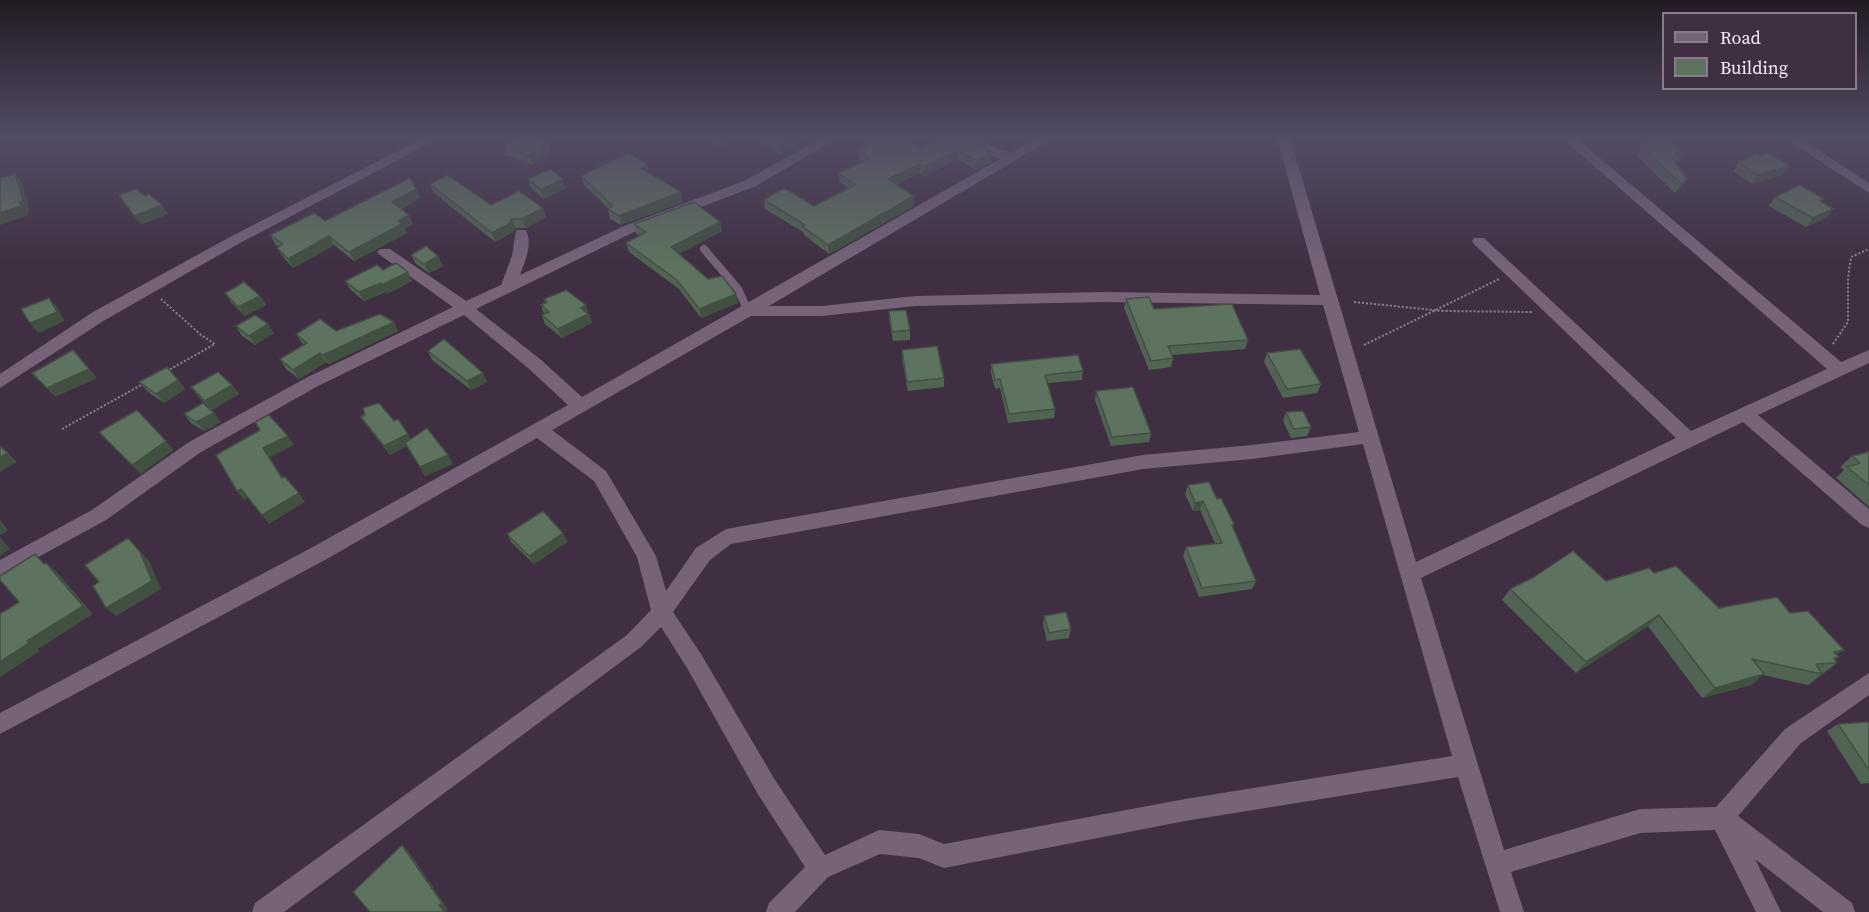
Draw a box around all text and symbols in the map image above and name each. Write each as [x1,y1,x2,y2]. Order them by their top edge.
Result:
legend [1662,12,1857,90]
text: Road [1720,25,1761,50]
text: Building [1720,55,1788,80]

